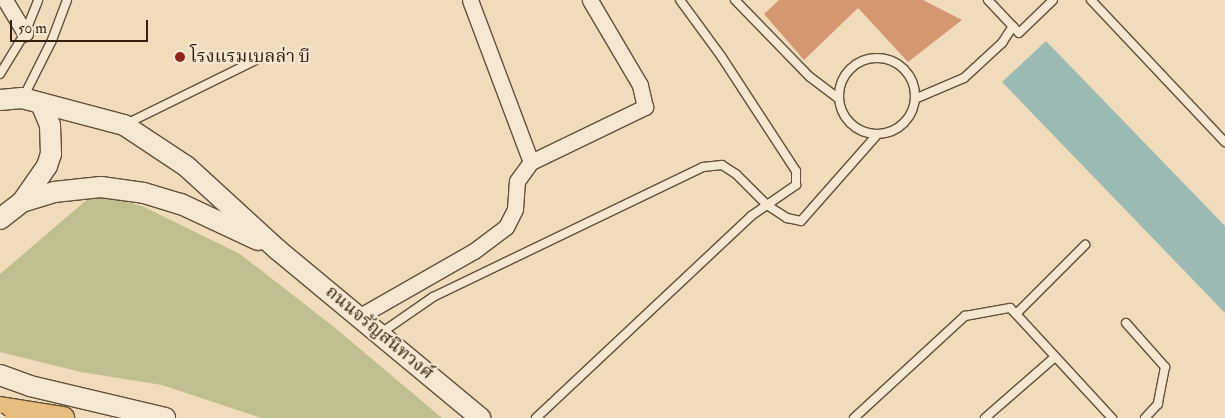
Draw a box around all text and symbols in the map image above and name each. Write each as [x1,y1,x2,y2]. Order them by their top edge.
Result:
scale bar [12,10,150,42]
text: 50 m [18,19,47,38]
place label: โรงแรมเบลล่า บี [190,46,310,68]
marker: โรงแรมเบลล่า บี [174,51,186,63]
street label: ถนนจรัญสนิทวงศ์ [321,282,437,384]

